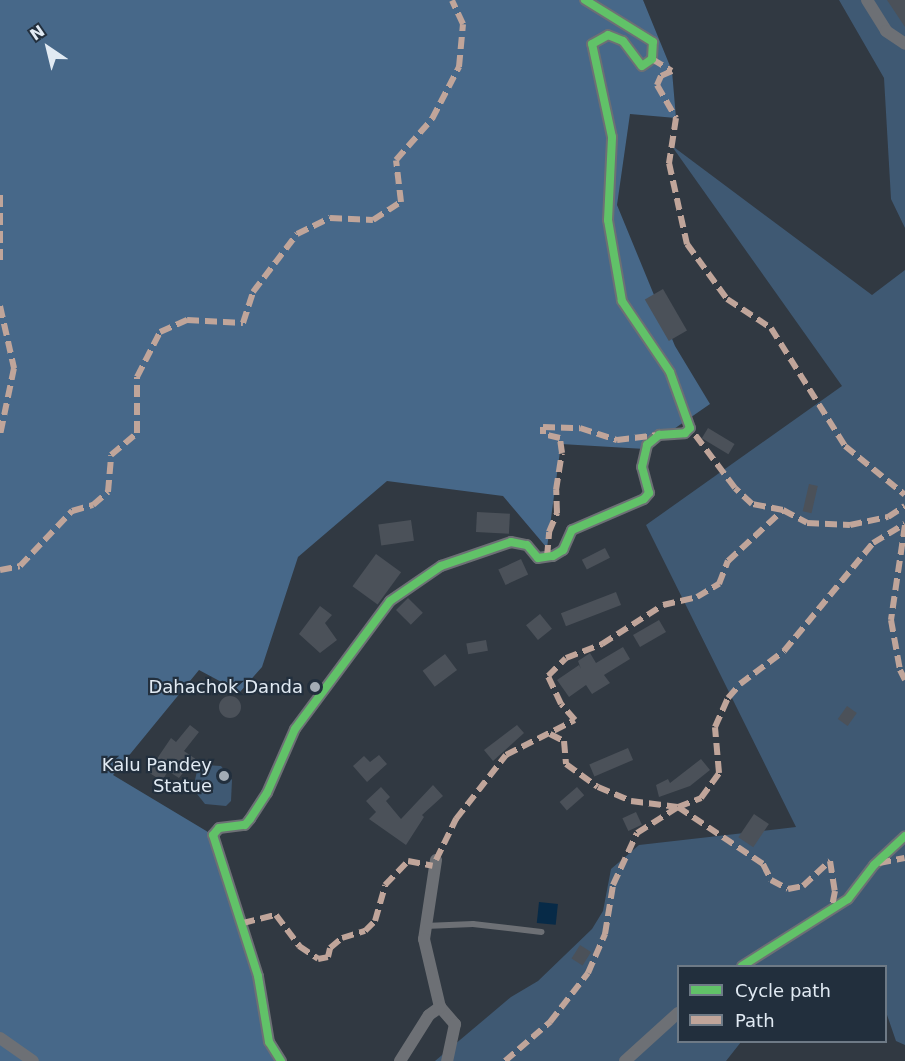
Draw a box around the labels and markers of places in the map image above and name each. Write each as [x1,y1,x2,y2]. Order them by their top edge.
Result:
place label: Dahachok Danda [148,676,303,698]
marker: Dahachok Danda [308,680,322,694]
place label: Kalu Pandey Statue [102,755,212,798]
marker: Kalu Pandey Statue [217,769,231,783]

